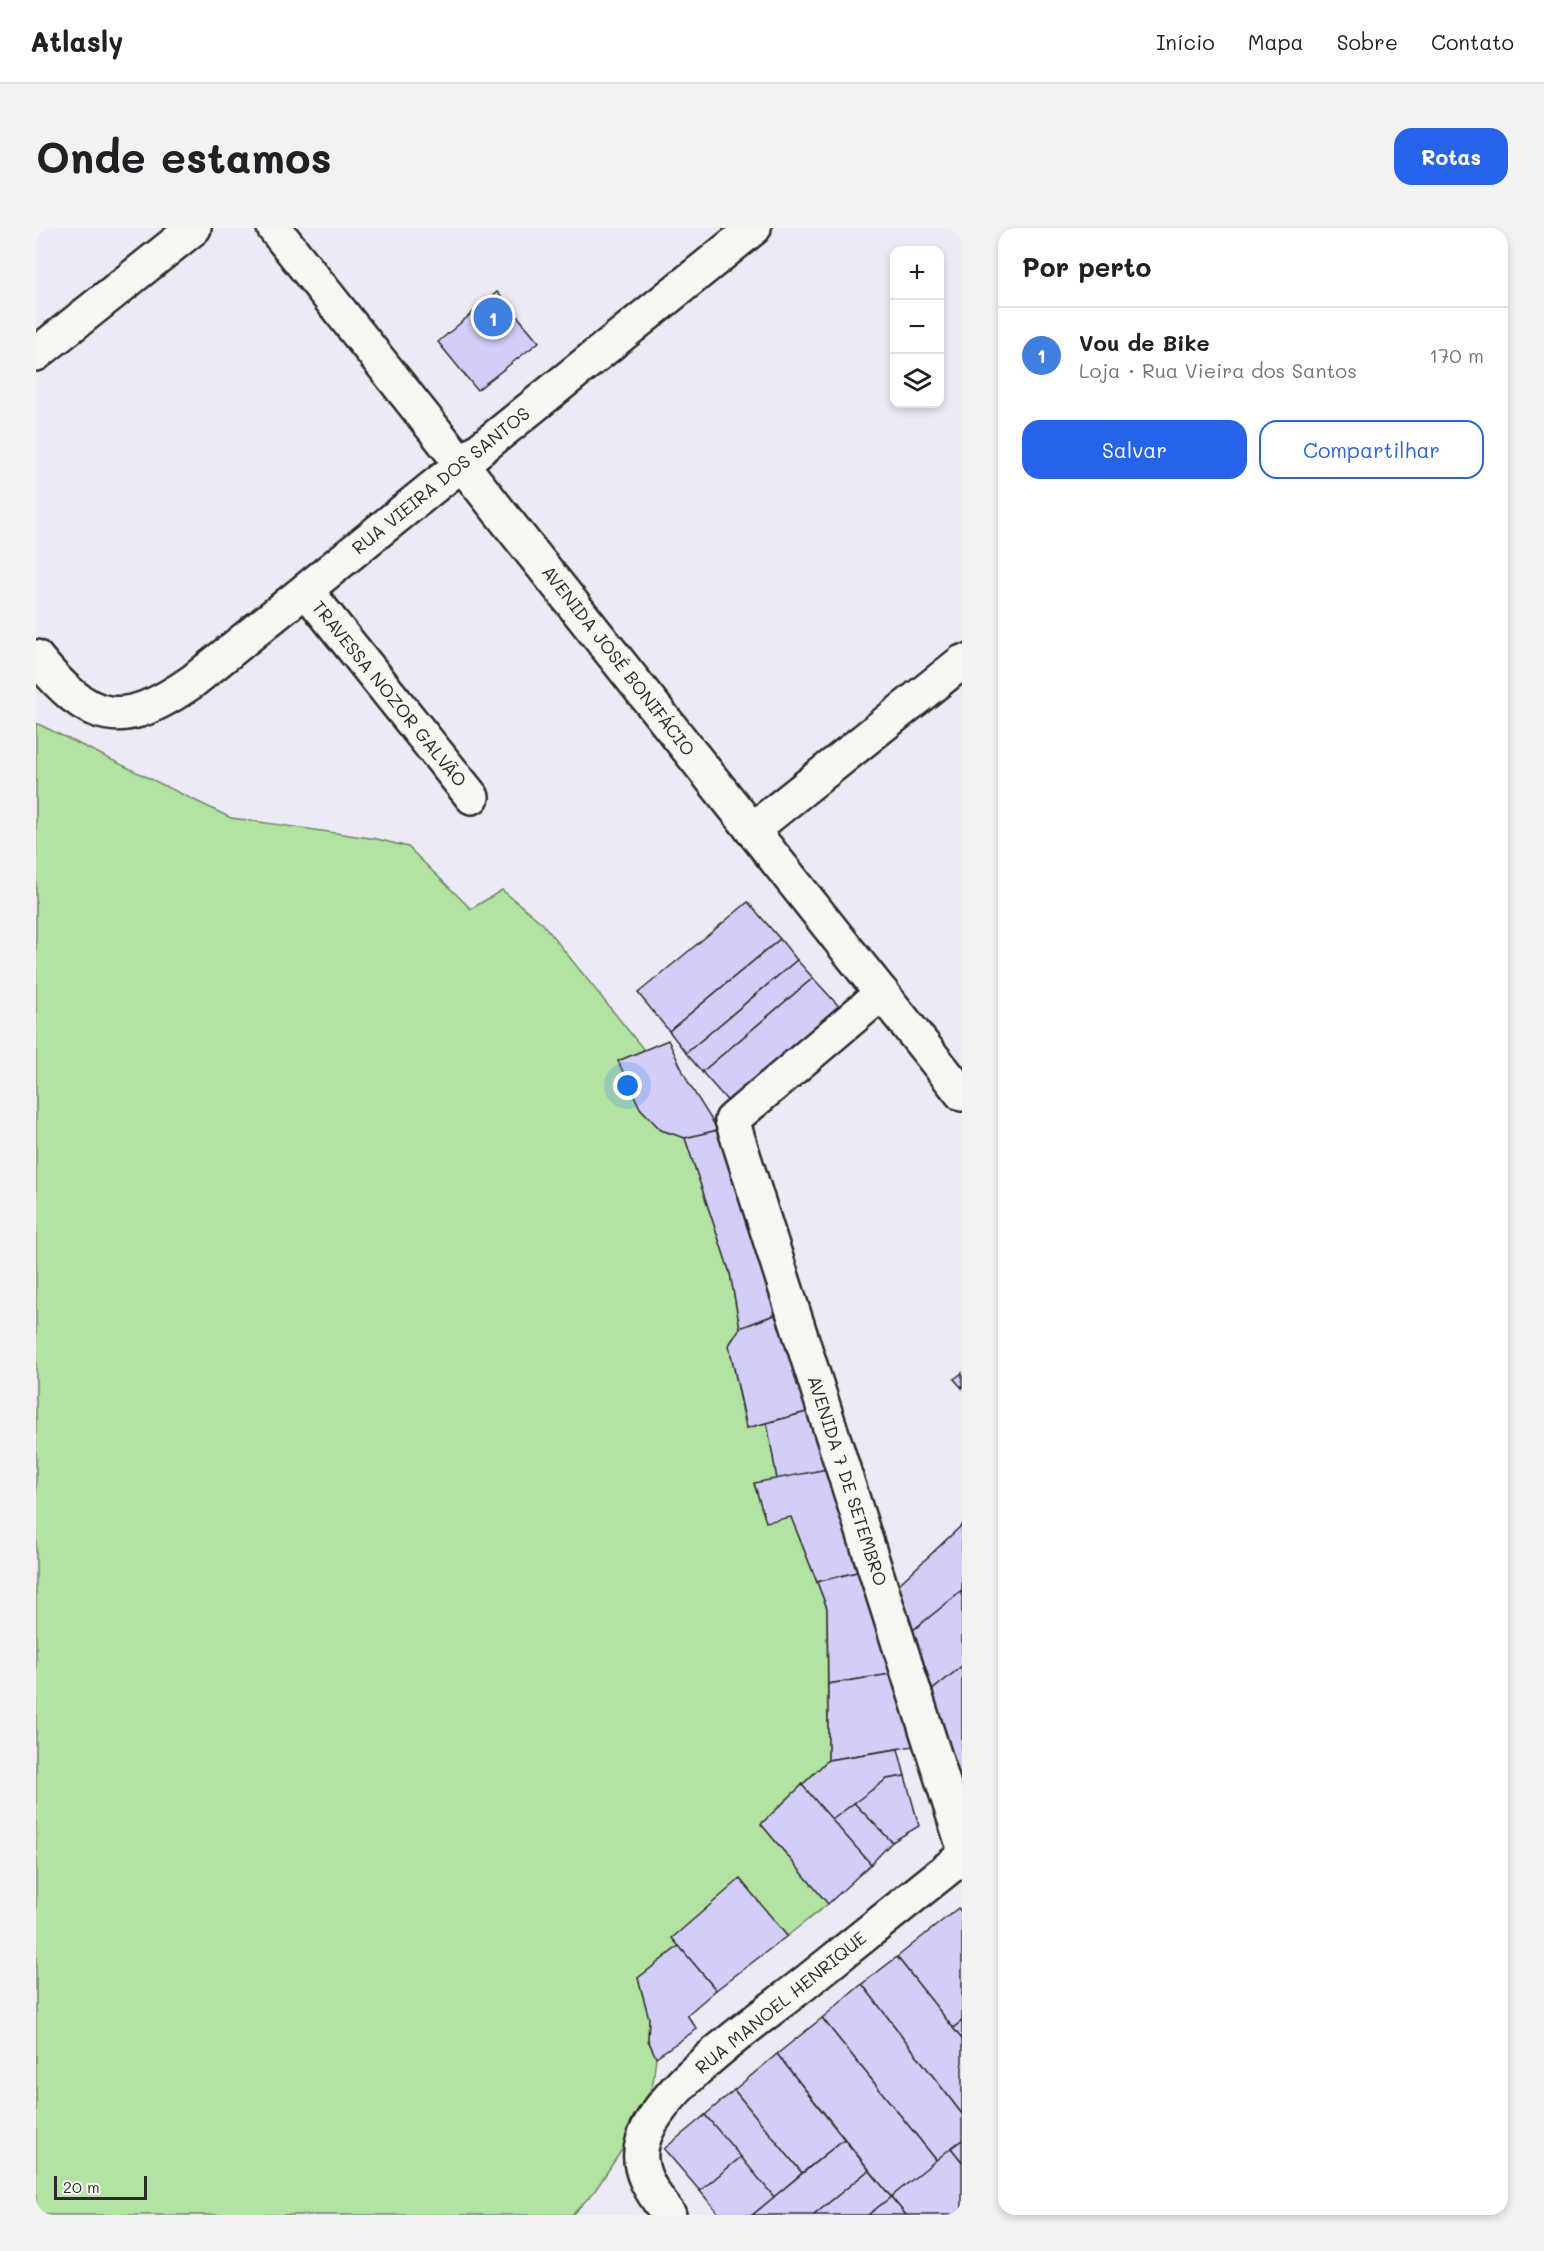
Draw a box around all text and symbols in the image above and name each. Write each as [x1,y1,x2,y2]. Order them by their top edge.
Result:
text: Atlasly [30,23,124,59]
text: Início [1156,28,1215,55]
text: Mapa [1248,28,1304,55]
text: Sobre [1337,28,1398,55]
text: Contato [1431,28,1514,55]
button: Rotas [1394,128,1508,185]
text: Onde estamos [36,129,332,184]
map controls [890,246,944,408]
button: + [890,246,944,300]
text: Por perto [1022,250,1151,284]
pin: 1 [474,294,512,340]
button: − [890,300,944,354]
text: Vou de Bike [1079,328,1210,357]
text: 1 [1037,342,1046,368]
text: 170 m [1429,342,1484,368]
button: layers [890,354,944,408]
text: Loja · Rua Vieira dos Santos [1079,357,1357,383]
street label: RUA VIEIRA DOS SANTOS [347,401,534,559]
button: Salvar [1022,420,1247,479]
button: Compartilhar [1259,420,1484,479]
street label: AVENIDA JOSÉ BONIFÁCIO [537,560,701,760]
street label: TRAVESSA NOZOR GALVÃO [307,595,472,791]
your location [613,1071,642,1100]
street label: AVENIDA 7 DE SETEMBRO [803,1373,893,1589]
street label: RUA MANOEL HENRIQUE [690,1926,871,2079]
scale bar [54,2173,147,2200]
text: 20 m [63,2176,100,2197]

